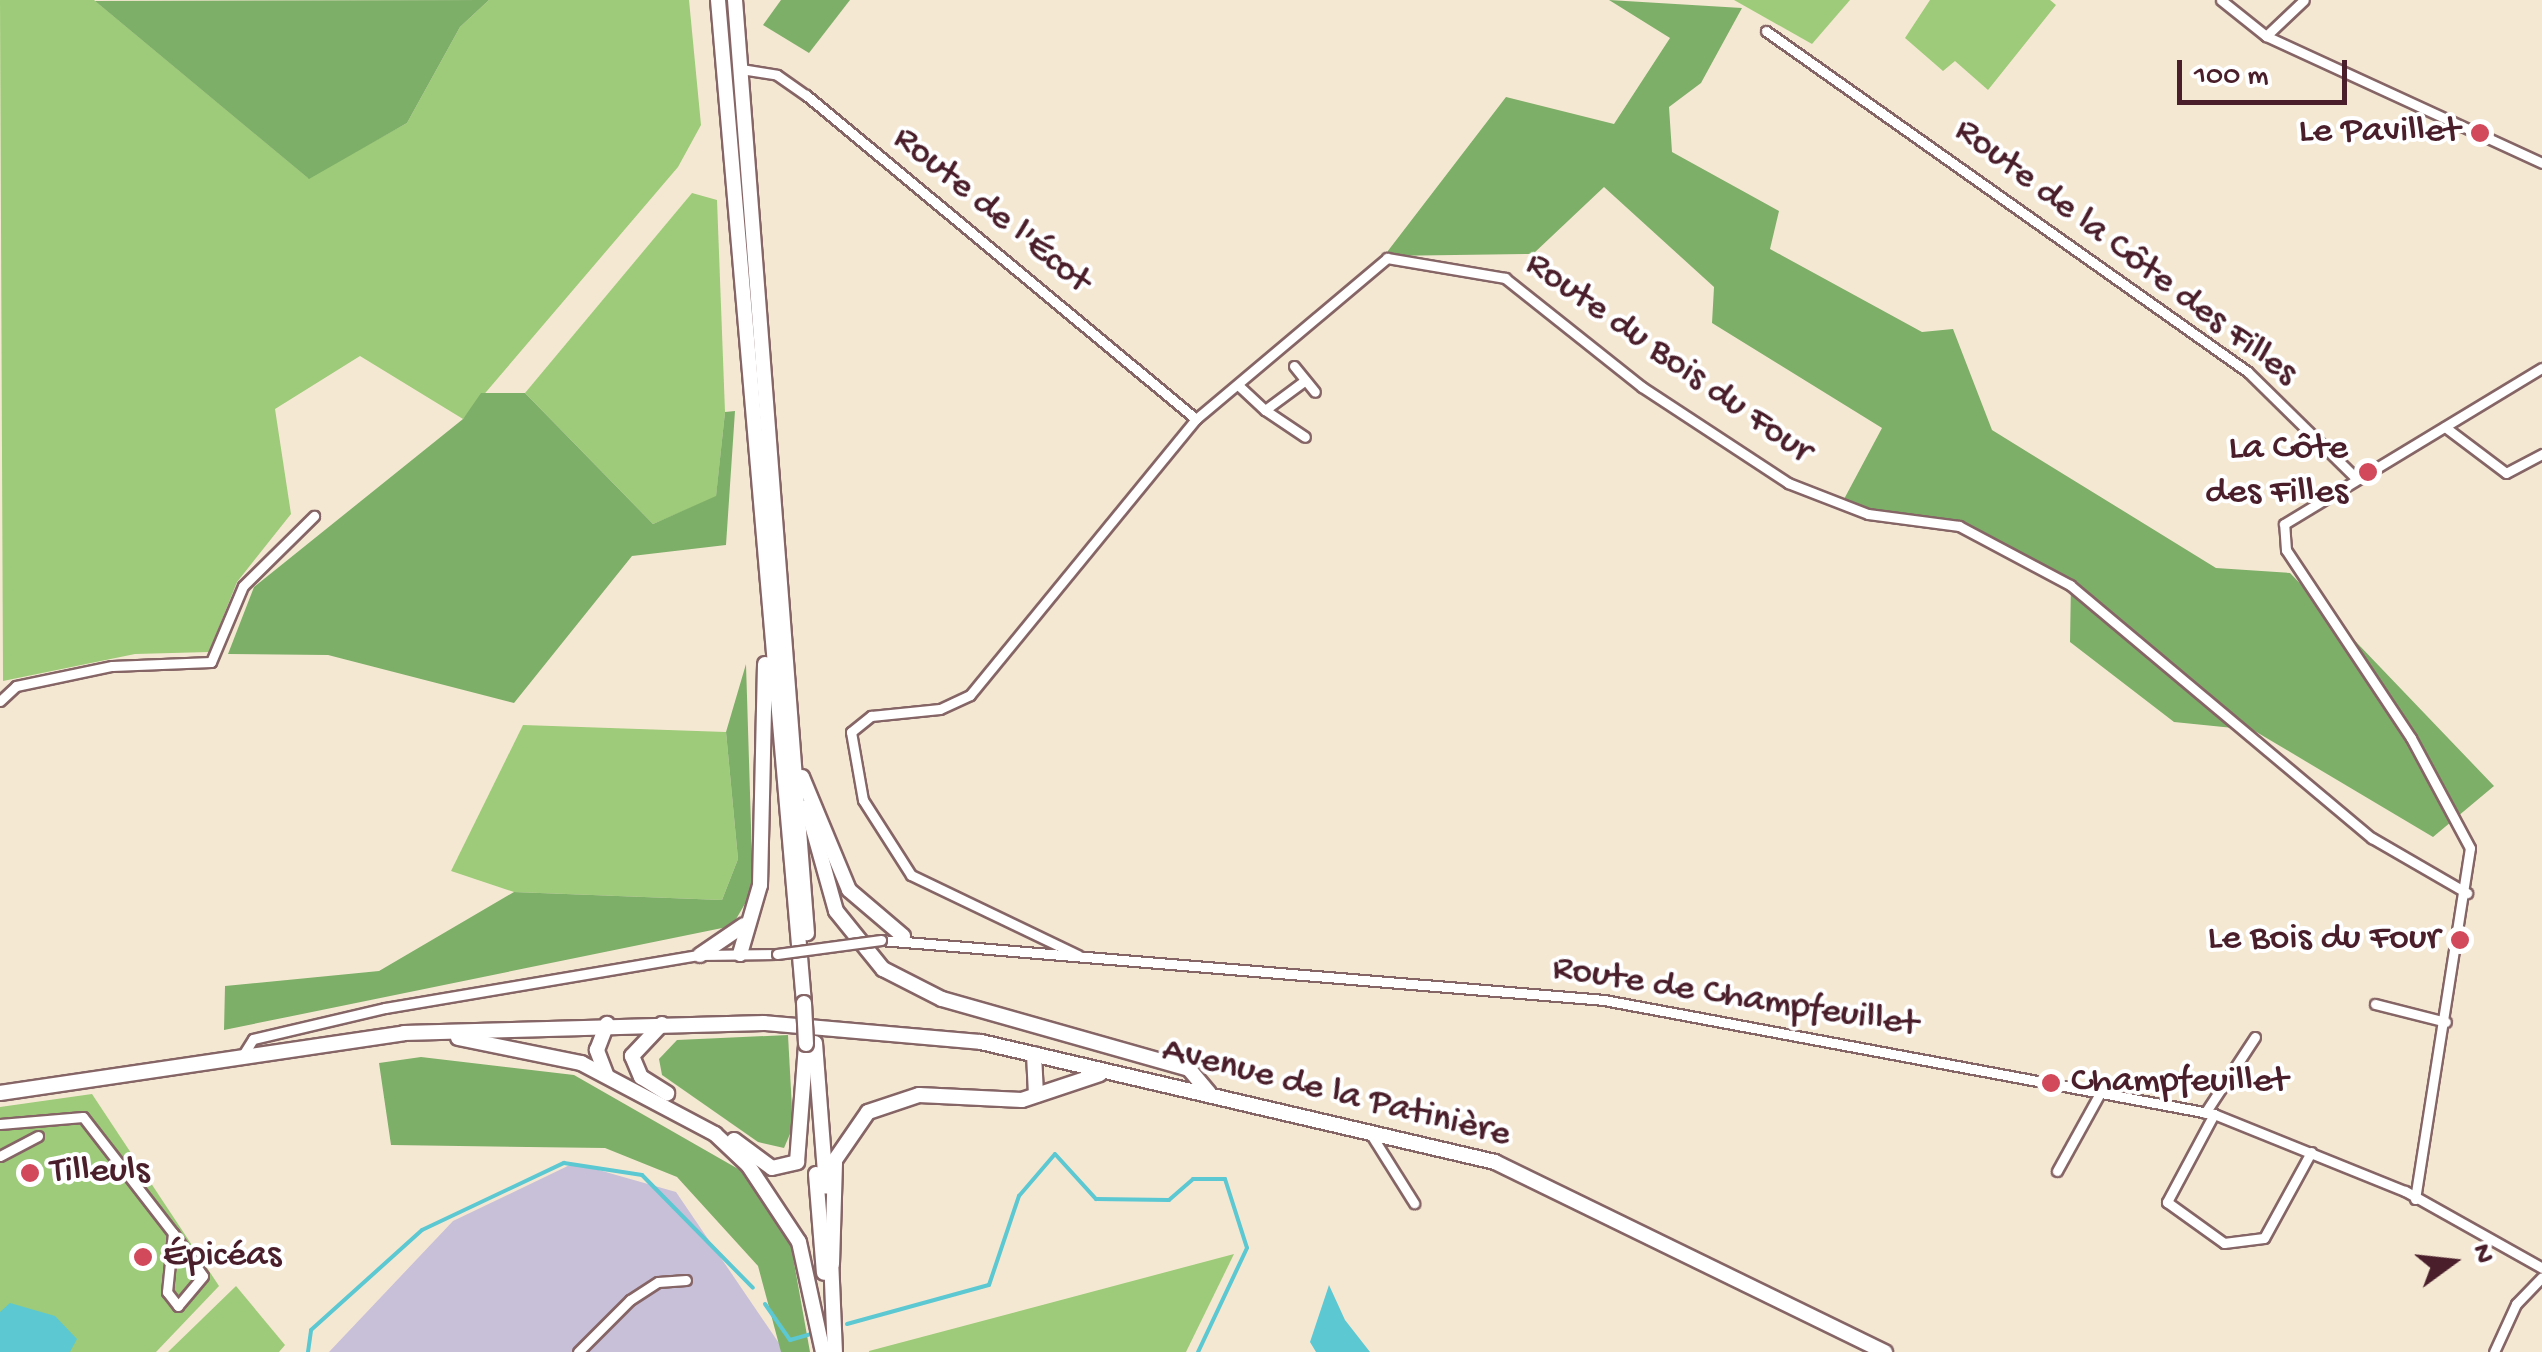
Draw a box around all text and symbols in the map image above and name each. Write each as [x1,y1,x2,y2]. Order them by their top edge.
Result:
scale bar [2182,40,2352,102]
text: 100 m [2194,60,2269,95]
street label: Route de la Côte des Filles [1944,109,2306,397]
place label: Le Pavillet [2299,110,2460,156]
street label: Route de l'Écot [882,117,1100,305]
marker: Le Pavillet [2469,122,2491,144]
street label: Route du Bois du Four [1515,243,1821,475]
place label: La Côte des Filles [2205,427,2348,516]
marker: La Côte des Filles [2357,461,2379,483]
place label: Le Bois du Four [2208,917,2440,963]
marker: Le Bois du Four [2449,929,2471,951]
street label: Route de Champfeuillet [1549,947,1921,1049]
street label: Avenue de la Patinière [1157,1029,1515,1159]
place label: Champfeuillet [2071,1060,2288,1106]
marker: Champfeuillet [2040,1072,2062,1094]
place label: Tilleuls [50,1150,149,1196]
marker: Tilleuls [19,1162,41,1184]
north arrow [2402,1212,2502,1312]
place label: Épicéas [163,1234,281,1280]
text: N [2463,1241,2500,1267]
marker: Épicéas [132,1246,154,1268]

